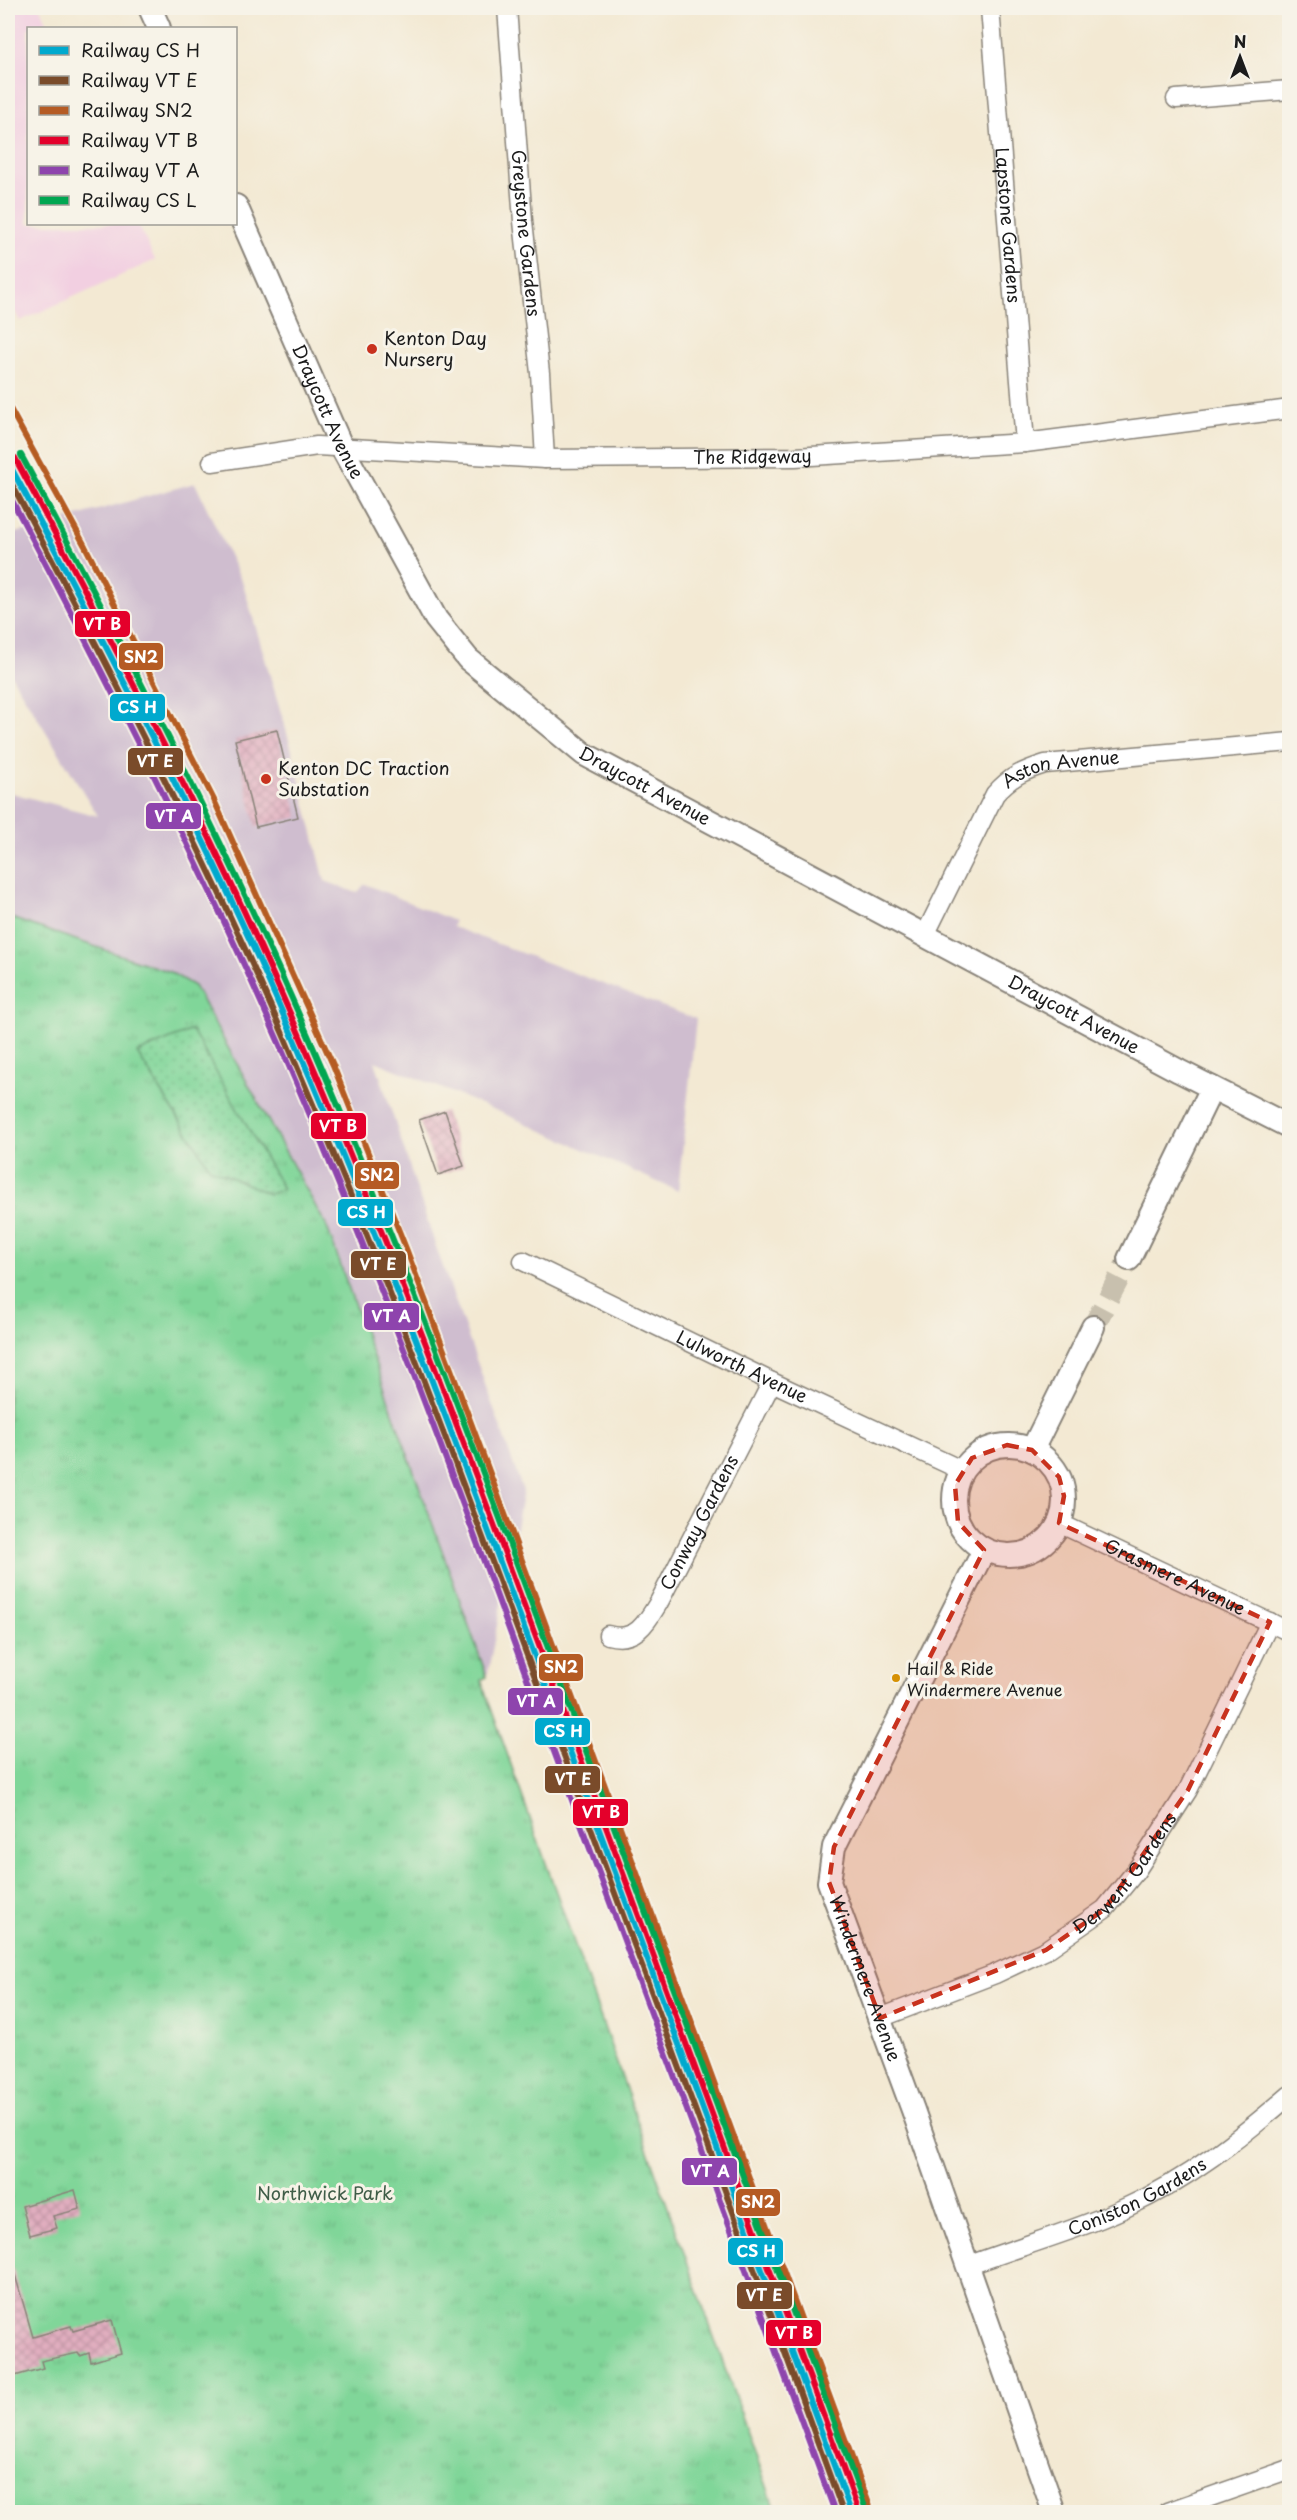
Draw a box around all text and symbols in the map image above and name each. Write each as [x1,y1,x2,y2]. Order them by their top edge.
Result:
legend [27,27,237,225]
north arrow [1210,27,1270,87]
text: N [1234,29,1246,53]
text: Railway CS H [81,36,200,63]
text: Railway VT E [81,66,198,93]
text: Railway SN2 [81,96,193,123]
text: Railway VT B [81,126,198,153]
street label: Lapstone Gardens [989,146,1029,304]
street label: Greystone Gardens [506,149,549,318]
text: Railway VT A [81,156,200,183]
text: Railway CS L [81,186,196,213]
place label: Kenton Day Nursery [384,324,487,372]
street label: Draycott Avenue [286,339,372,483]
marker: Kenton Day Nursery [365,342,379,356]
street label: The Ridgeway [693,441,812,470]
line badge: VT B [74,610,131,638]
text: VT B [83,611,121,635]
line badge: SN2 [118,642,164,671]
text: SN2 [124,644,158,668]
line badge: CS H [109,693,166,722]
text: CS H [117,694,157,718]
street label: Draycott Avenue [574,739,716,831]
street label: Aston Avenue [995,742,1121,794]
line badge: VT E [127,747,184,776]
text: VT E [136,748,174,772]
place label: Kenton DC Traction Substation [278,754,450,802]
marker: Kenton DC Traction Substation [259,772,273,786]
line badge: VT A [145,802,202,830]
text: VT A [154,803,194,827]
street label: Draycott Avenue [1003,967,1145,1060]
line badge: VT B [310,1112,367,1140]
text: VT B [319,1113,357,1137]
line badge: SN2 [354,1161,400,1190]
text: SN2 [360,1162,394,1186]
line badge: CS H [337,1198,394,1227]
text: CS H [346,1199,386,1223]
line badge: VT E [350,1250,407,1279]
text: VT E [359,1251,397,1275]
line badge: VT A [363,1302,420,1331]
text: VT A [371,1303,411,1327]
street label: Lulworth Avenue [672,1323,813,1409]
street label: Conway Gardens [652,1450,744,1594]
street label: Grasmere Avenue [1100,1531,1251,1621]
line badge: SN2 [538,1653,584,1682]
text: SN2 [544,1654,578,1678]
place label: Hail & Ride Windermere Avenue [907,1656,1063,1701]
marker: Hail & Ride Windermere Avenue [890,1672,902,1684]
line badge: VT A [507,1687,564,1716]
text: VT A [516,1688,556,1712]
line badge: CS H [534,1717,591,1746]
text: CS H [543,1718,583,1742]
line badge: VT E [544,1765,601,1794]
text: VT E [554,1766,592,1790]
line badge: VT B [572,1798,629,1827]
text: VT B [582,1799,620,1823]
street label: Derwent Gardens [1066,1806,1182,1940]
street label: Windermere Avenue [823,1891,909,2065]
street label: Coniston Gardens [1064,2150,1211,2242]
line badge: VT A [681,2157,738,2186]
text: VT A [690,2158,730,2182]
park label: Northwick Park [257,2179,393,2206]
line badge: SN2 [735,2188,781,2217]
text: SN2 [741,2189,775,2213]
line badge: CS H [727,2237,784,2266]
text: CS H [736,2238,776,2262]
line badge: VT E [736,2281,793,2310]
text: VT E [745,2282,783,2306]
line badge: VT B [765,2319,822,2347]
text: VT B [775,2320,813,2344]

